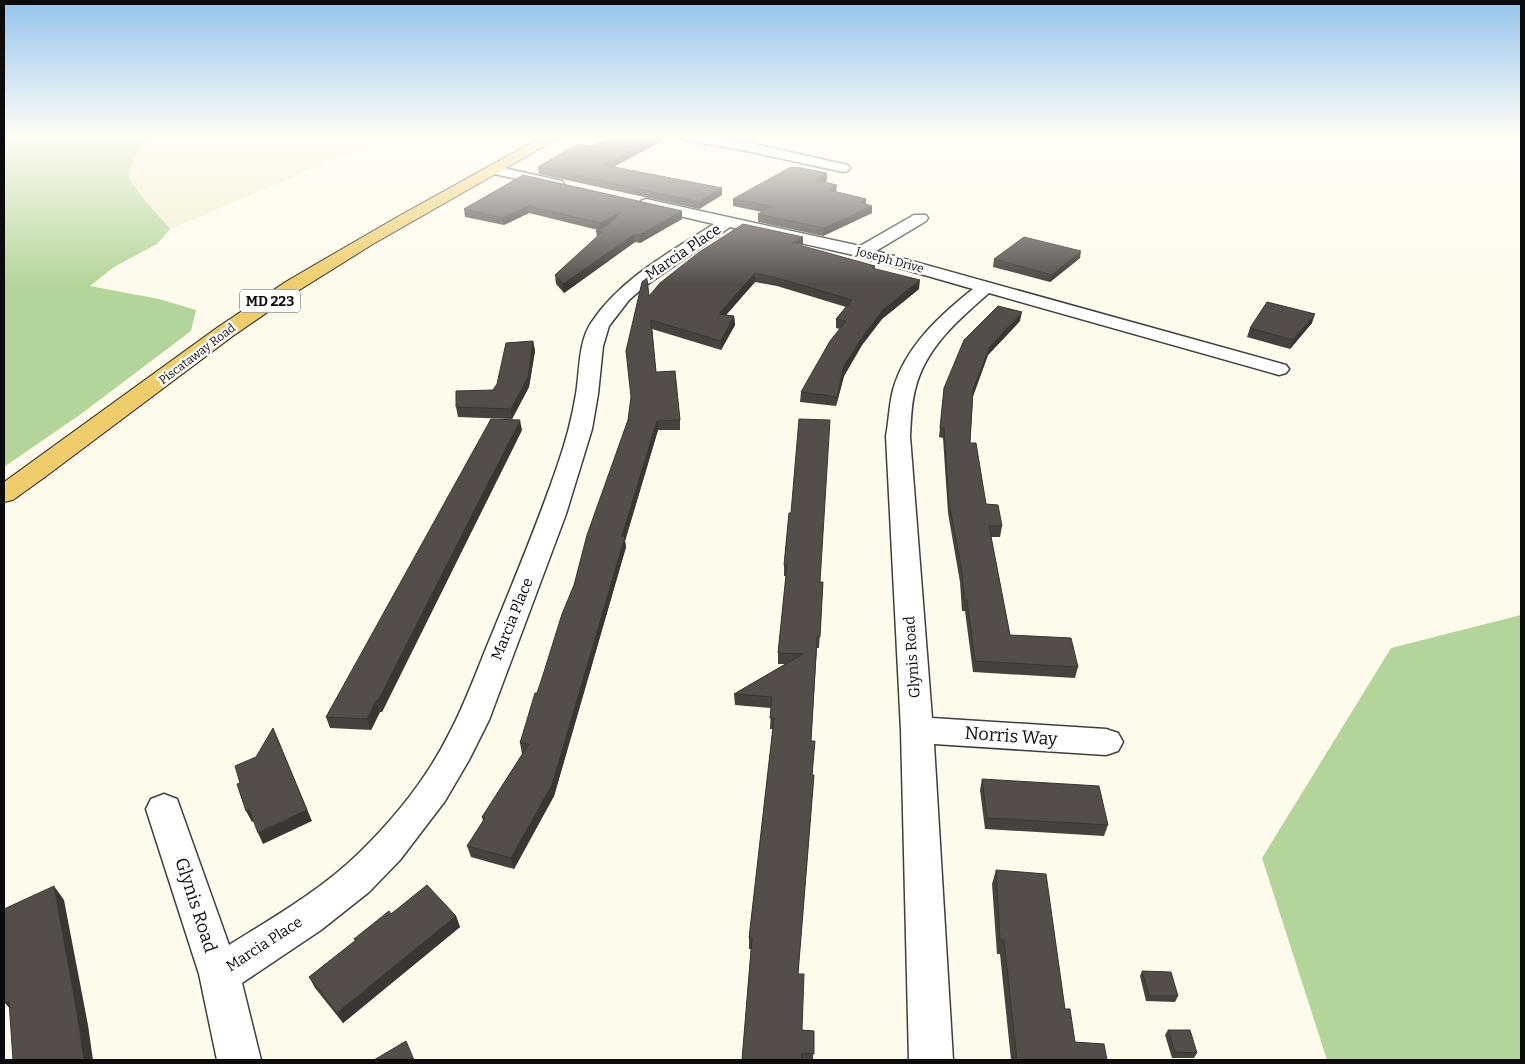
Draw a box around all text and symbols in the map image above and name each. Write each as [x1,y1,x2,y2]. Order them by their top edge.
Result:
street label: Marcia Place [642,220,724,284]
street label: Joseph Drive [854,244,925,276]
road number: MD 223 [240,290,300,312]
street label: Piscataway Road [156,321,238,387]
street label: Marcia Place [487,575,537,663]
street label: Glynis Road [900,615,924,699]
street label: Norris Way [964,722,1059,750]
street label: Glynis Road [170,855,222,956]
street label: Marcia Place [223,913,305,975]

